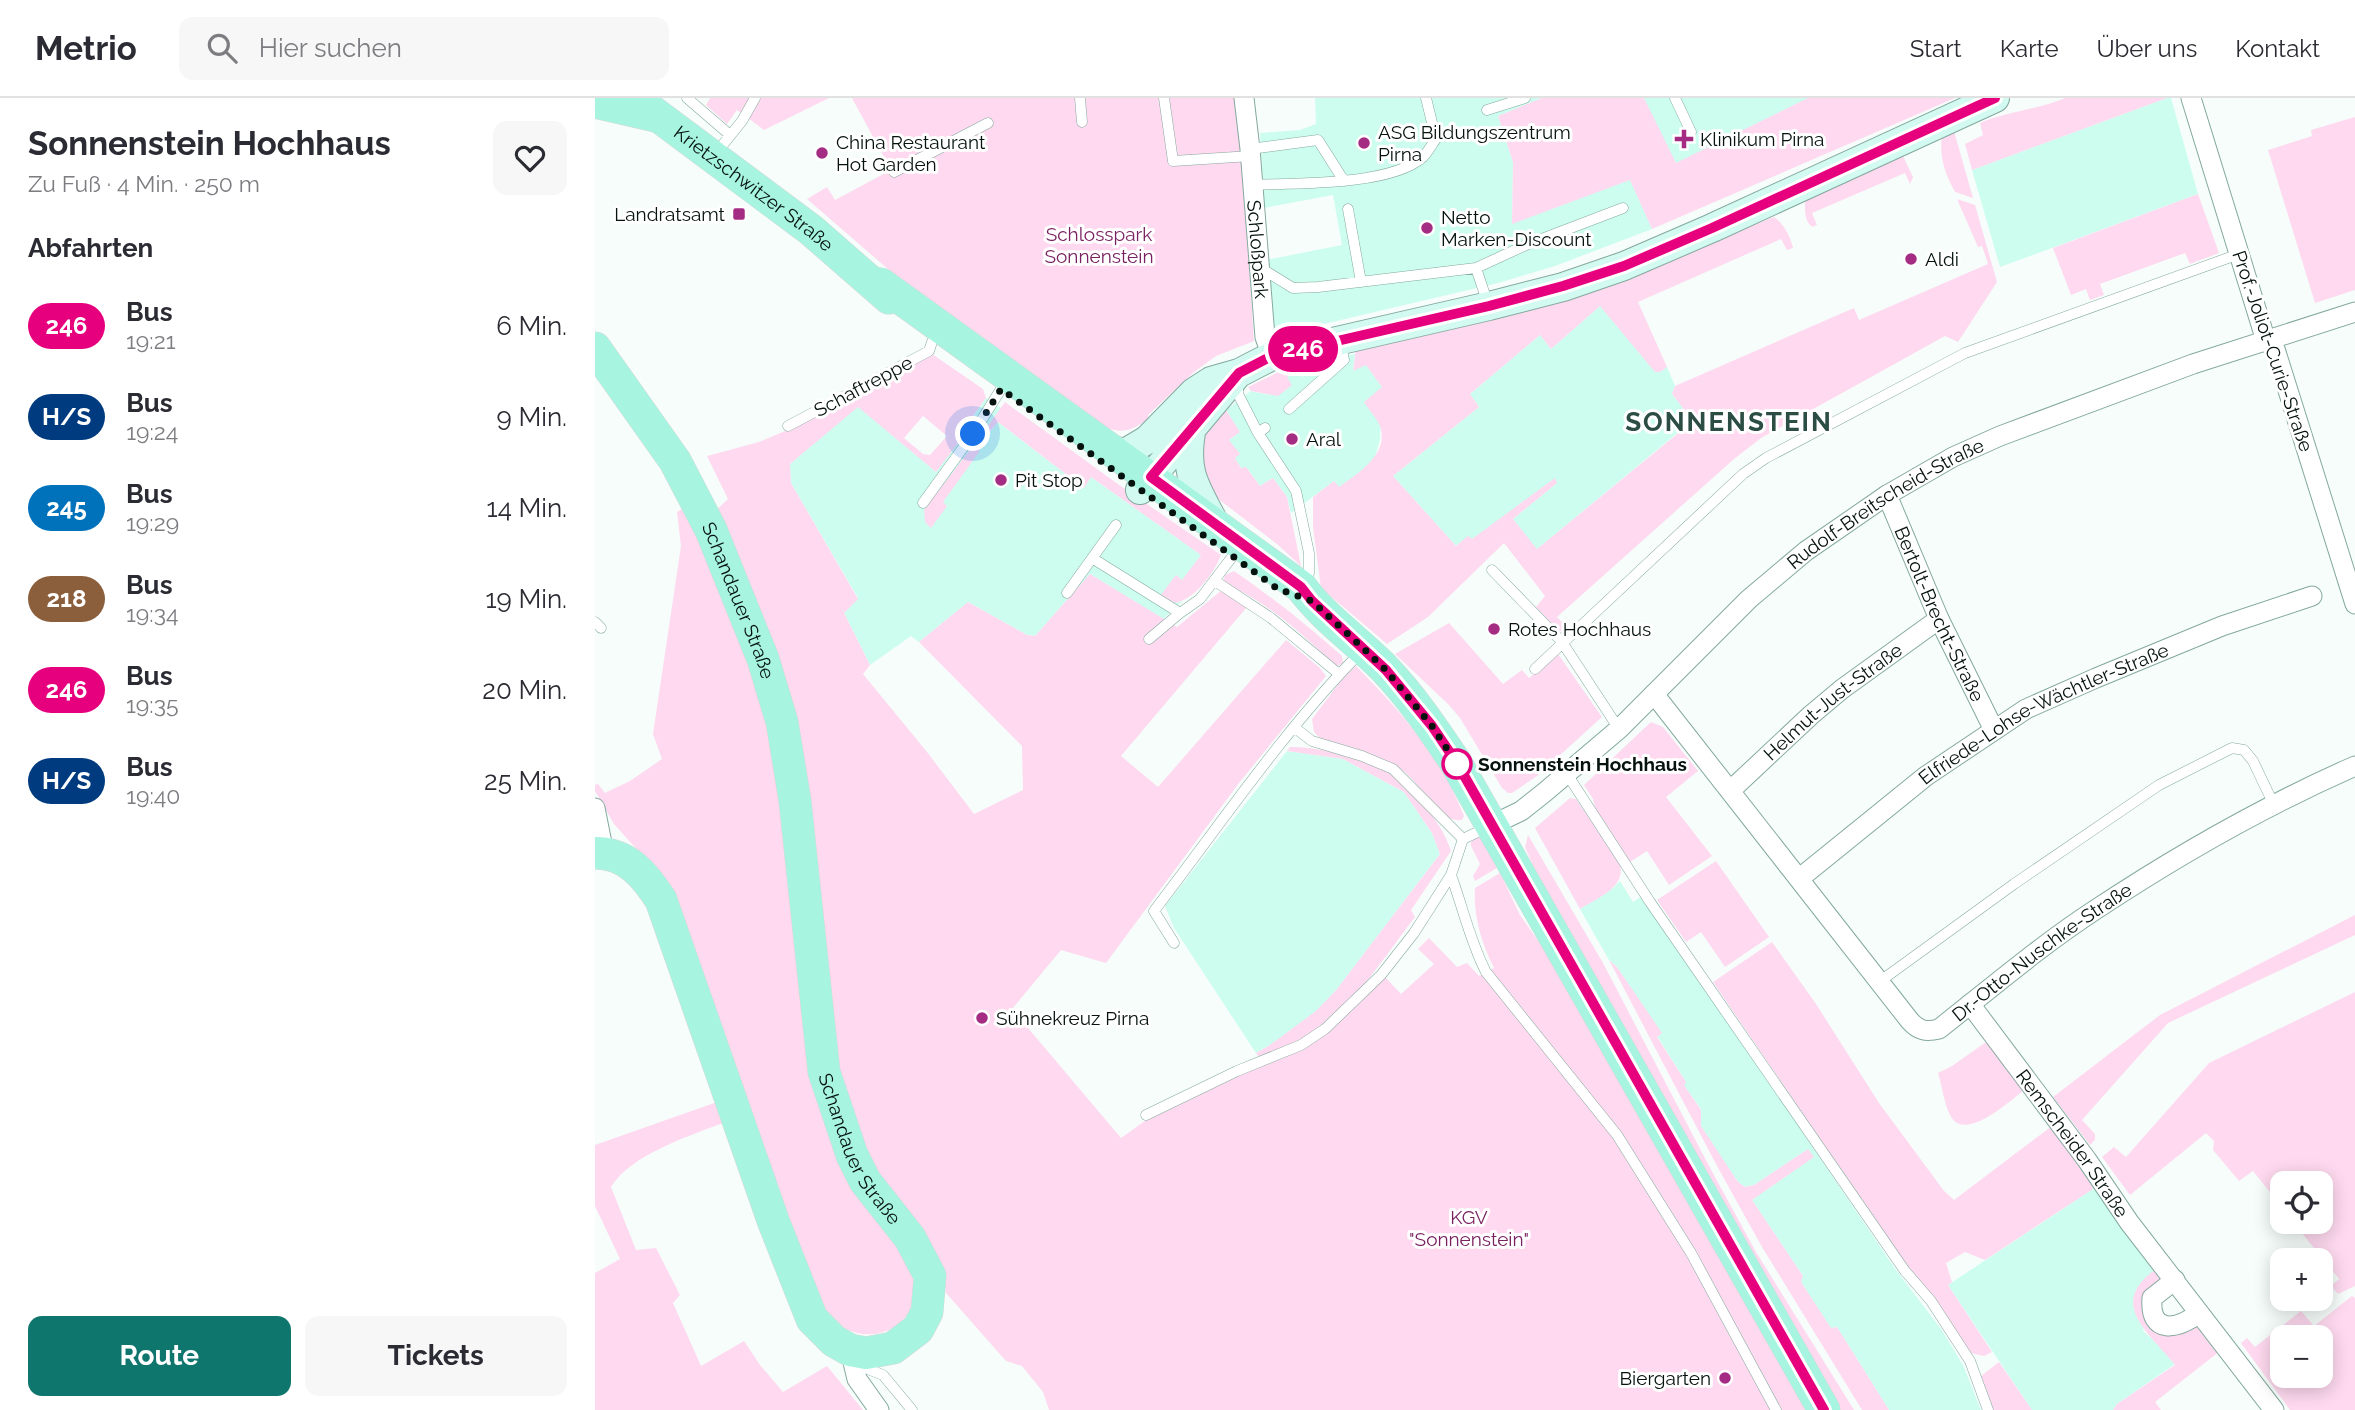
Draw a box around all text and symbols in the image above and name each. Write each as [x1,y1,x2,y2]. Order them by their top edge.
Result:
search box [179,17,669,80]
text: Metrio [35,29,137,68]
icon: search [203,29,241,67]
text: Hier suchen [259,33,402,63]
text: Start [1910,34,1962,63]
text: Karte [2000,34,2059,63]
text: Über uns [2097,34,2197,63]
text: Kontakt [2235,34,2320,63]
button: heart [493,121,567,195]
street label: Krietzschwitzer Straße [670,121,838,256]
place label: ASG Bildungszentrum Pirna [1378,121,1571,165]
text: Sonnenstein Hochhaus [28,124,391,163]
place label: Klinikum Pirna [1700,128,1824,150]
marker: Klinikum Pirna [1674,129,1694,149]
place label: China Restaurant Hot Garden [836,131,986,175]
marker: ASG Bildungszentrum Pirna [1356,135,1372,151]
marker: China Restaurant Hot Garden [814,145,830,161]
text: Zu Fuß · 4 Min. · 250 m [28,170,260,197]
street label: Schloßpark [1243,199,1273,299]
place label: Landratsamt [614,203,726,225]
marker: Landratsamt [731,206,747,222]
place label: Netto Marken-Discount [1441,206,1592,250]
marker: Netto Marken-Discount [1419,220,1435,236]
park label: Schlosspark Sonnenstein [1045,223,1153,267]
text: Abfahrten [28,233,153,263]
place label: Aldi [1925,248,1959,270]
street label: Prof.-Joliot-Curie-Straße [2228,248,2318,454]
marker: Aldi [1903,251,1919,267]
text: Bus [126,297,173,327]
text: 246 [46,311,87,340]
text: 6 Min. [496,311,567,341]
line badge: 246 [1263,326,1343,372]
text: 19:21 [126,327,175,354]
text: 246 [1282,334,1324,363]
street label: Schaftreppe [810,351,916,421]
text: Bus [126,388,173,418]
text: H/S [42,402,91,431]
text: 9 Min. [497,402,567,432]
district label: SONNENSTEIN [1625,407,1833,437]
your location [955,416,990,451]
text: 19:24 [126,418,178,445]
place label: Aral [1306,428,1342,450]
marker: Aral [1284,431,1300,447]
street label: Rudolf-Breitscheid-Straße [1782,434,1987,573]
place label: Pit Stop [1015,469,1083,491]
marker: Pit Stop [993,472,1009,488]
text: Bus [126,479,173,509]
text: 245 [46,493,87,522]
text: 14 Min. [487,493,567,523]
text: 19:29 [126,509,179,536]
street label: Schandauer Straße [698,518,779,681]
street label: Bertolt-Brecht-Straße [1890,523,1989,705]
text: Bus [126,570,173,600]
text: 218 [47,584,86,613]
text: 19 Min. [485,584,567,614]
text: 19:34 [126,600,179,627]
place label: Rotes Hochhaus [1508,618,1651,640]
marker: Rotes Hochhaus [1486,621,1502,637]
street label: Helmut-Just-Straße [1759,638,1906,765]
street label: Elfriede-Lohse-Wächtler-Straße [1914,638,2172,789]
text: Bus [126,661,173,691]
text: 246 [46,675,87,704]
text: 20 Min. [482,675,567,705]
text: 19:35 [126,691,178,718]
marker: Sonnenstein Hochhaus [1442,749,1472,779]
text: Bus [126,752,173,782]
place label: Sonnenstein Hochhaus [1478,753,1687,775]
text: H/S [42,766,91,795]
text: 25 Min. [484,766,567,796]
text: 19:40 [126,782,180,809]
street label: Dr.-Otto-Nuschke-Straße [1947,878,2136,1026]
place label: Sühnekreuz Pirna [996,1007,1149,1029]
marker: Sühnekreuz Pirna [974,1010,990,1026]
street label: Remscheider Straße [2012,1065,2133,1221]
street label: Schandauer Straße [814,1070,906,1229]
map controls [2270,1171,2333,1388]
button: locate [2270,1171,2333,1234]
park label: KGV "Sonnenstein" [1409,1206,1529,1250]
button: + [2270,1248,2333,1311]
button: Route [28,1316,291,1396]
button: Tickets [305,1316,567,1396]
button: − [2270,1325,2333,1388]
place label: Biergarten [1619,1367,1711,1389]
marker: Biergarten [1717,1370,1733,1386]

